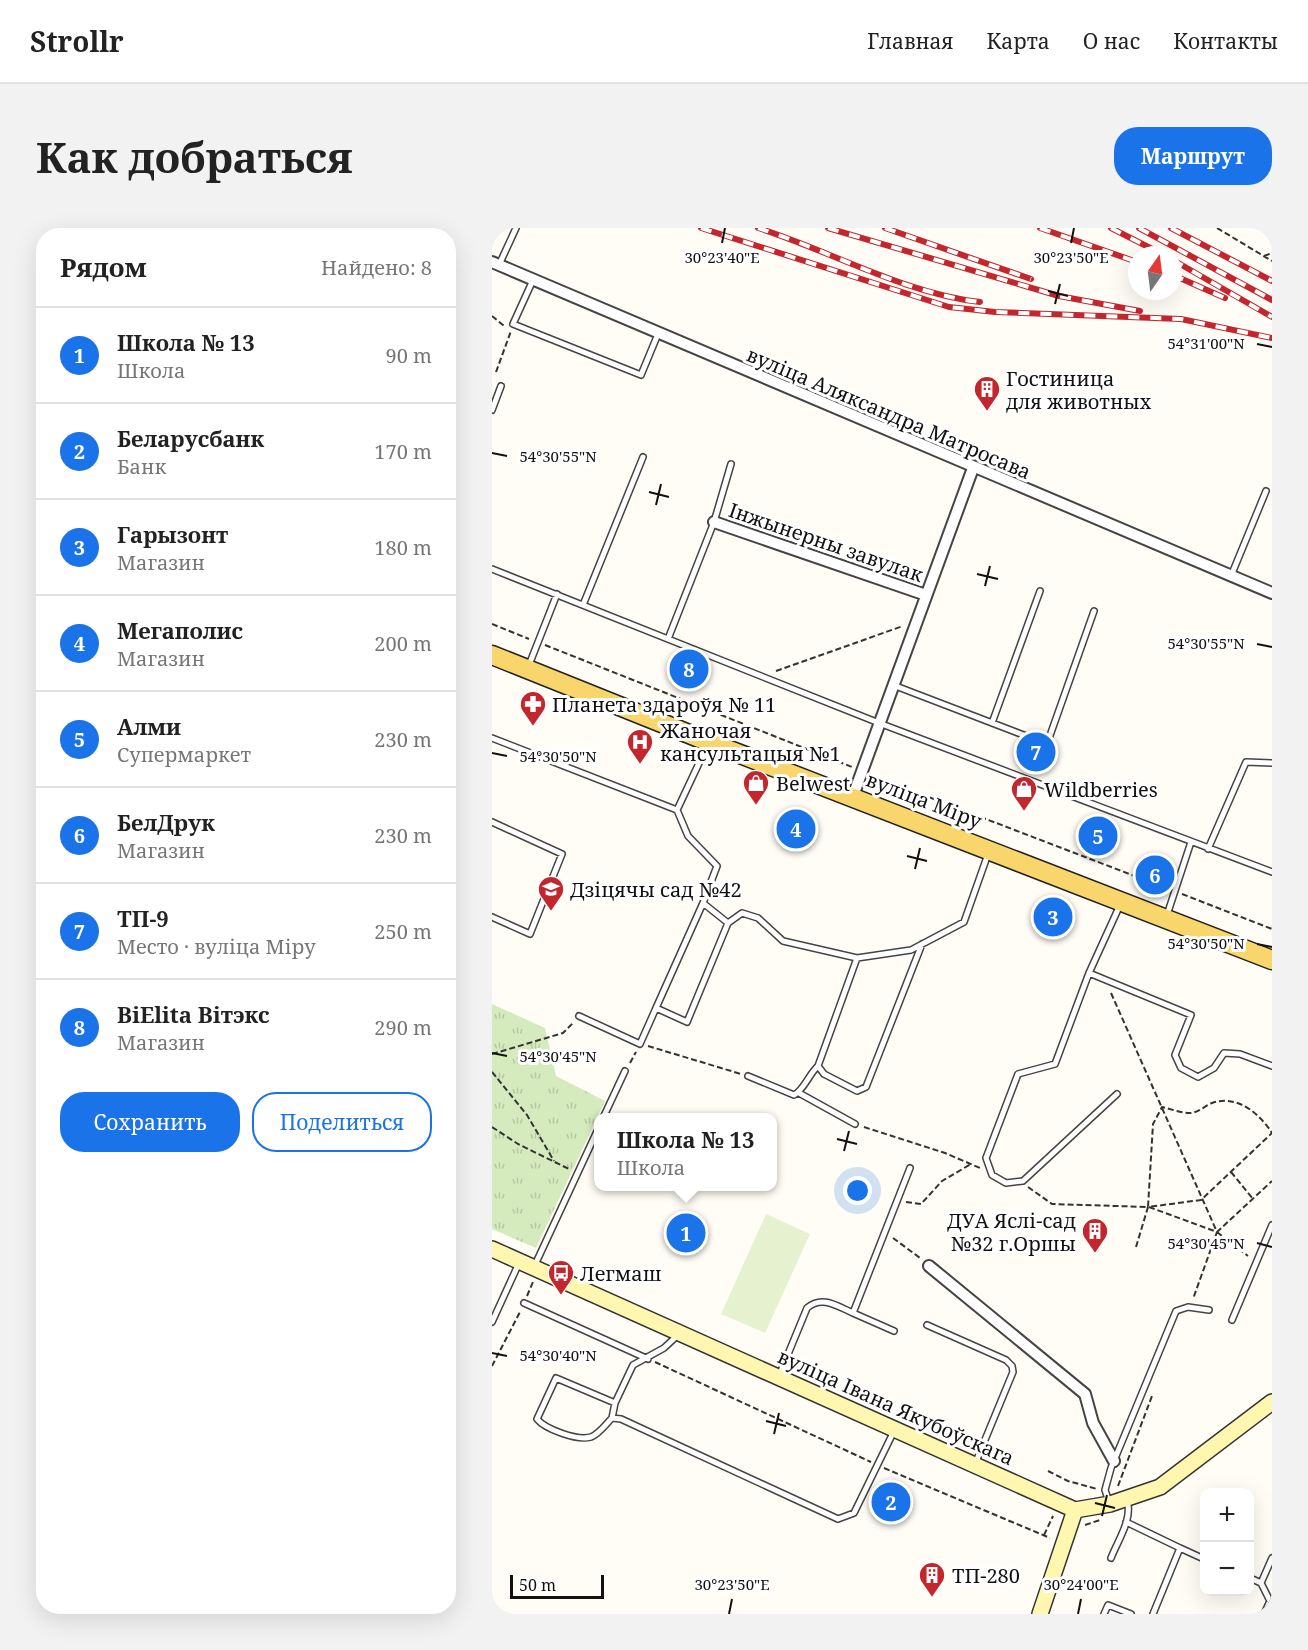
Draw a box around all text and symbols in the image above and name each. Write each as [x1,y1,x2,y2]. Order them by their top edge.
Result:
text: Strollr [30,22,124,60]
text: Главная [867,27,954,55]
text: Карта [987,27,1050,55]
text: О нас [1083,27,1140,55]
text: Контакты [1173,27,1278,55]
button: Маршрут [1114,127,1272,185]
text: Как добраться [36,128,353,185]
north arrow [1128,246,1182,300]
text: 30°23'40"E [684,247,760,267]
text: 30°23'50"E [1033,247,1109,267]
text: Рядом [60,249,147,285]
text: Найдено: 8 [321,254,432,281]
text: Школа № 13 [117,327,255,357]
text: 54°31'00"N [1167,333,1245,353]
street label: вуліца Аляксандра Матросава [743,341,1035,485]
text: 1 [74,342,85,369]
text: 90 m [386,342,432,369]
text: Школа [117,357,186,384]
place label: Гостиница для животных [1006,365,1152,415]
building icon: Гостиница для животных [972,374,1002,412]
text: Беларусбанк [117,423,264,453]
text: 2 [74,438,85,465]
text: 170 m [374,438,432,465]
text: 54°30'55"N [519,446,597,466]
text: Банк [117,453,166,480]
street label: Інжынерны завулак [725,496,927,588]
text: Гарызонт [117,519,228,549]
text: 3 [74,534,85,561]
text: 180 m [374,534,432,561]
text: Магазин [117,549,205,576]
text: Мегаполис [117,615,243,645]
text: 4 [74,630,85,657]
text: 200 m [374,630,432,657]
text: 54°30'55"N [1167,633,1245,653]
text: Магазин [117,645,205,672]
pin: 8 [670,646,708,692]
pharmacy icon: Планета здароўя № 11 [518,689,548,727]
place label: Планета здароўя № 11 [552,691,776,718]
text: Алми [117,711,181,741]
place label: Жаночая кансультацыя №1 [659,717,841,767]
text: 5 [74,726,85,753]
text: 230 m [374,726,432,753]
hospital icon: Жаночая кансультацыя №1 [625,727,655,765]
pin: 7 [1016,730,1056,774]
text: Супермаркет [117,741,251,768]
text: 54°30'50"N [519,746,597,766]
street label: вуліца Міру [862,766,986,835]
shop icon: Belwest [741,768,771,806]
place label: Belwest [776,770,850,797]
shop icon: Wildberries [1009,774,1039,812]
place label: Wildberries [1044,776,1158,803]
pin: 4 [776,806,816,852]
text: БелДрук [117,807,215,837]
pin: 5 [1078,814,1118,858]
text: 6 [74,822,85,849]
text: 230 m [374,822,432,849]
text: Магазин [117,837,205,864]
pin: 6 [1136,852,1174,898]
school or university icon: Дзіцячы сад №42 [536,874,566,912]
place label: Дзіцячы сад №42 [570,876,742,903]
pin: 3 [1034,894,1072,940]
text: ТП-9 [117,903,169,933]
text: 7 [74,918,85,945]
text: 250 m [374,918,432,945]
text: Место · вуліца Міру [117,933,316,960]
text: 54°30'50"N [1167,933,1245,953]
text: ВiElita Вітэкс [117,999,270,1029]
text: 8 [74,1014,85,1041]
text: 290 m [374,1014,432,1041]
text: Магазин [117,1029,205,1056]
text: 54°30'45"N [519,1046,597,1066]
button: Сохранить [60,1092,240,1152]
button: Поделиться [252,1092,432,1152]
popup [594,1113,777,1191]
text: Школа № 13 [617,1124,754,1154]
text: Школа [617,1154,685,1181]
your location [843,1176,872,1205]
place label: ДУА Яслі-сад №32 г.Оршы [947,1207,1076,1257]
pin: 1 [666,1210,706,1256]
building icon: ДУА Яслі-сад №32 г.Оршы [1080,1216,1110,1254]
text: 54°30'45"N [1167,1233,1245,1253]
bus stop icon: Легмаш [546,1258,576,1296]
place label: Легмаш [580,1260,662,1287]
street label: вуліца Івана Якубоўскага [773,1343,1019,1471]
text: 54°30'40"N [519,1345,597,1365]
pin: 2 [872,1480,910,1524]
map controls [1200,1488,1254,1596]
button: + [1200,1488,1254,1542]
button: − [1200,1542,1254,1596]
building icon: ТП-280 [917,1560,947,1598]
place label: ТП-280 [952,1562,1020,1589]
scale bar [510,1572,604,1600]
text: 50 m [519,1574,556,1596]
text: 30°23'50"E [694,1574,770,1594]
text: 30°24'00"E [1043,1574,1119,1594]

